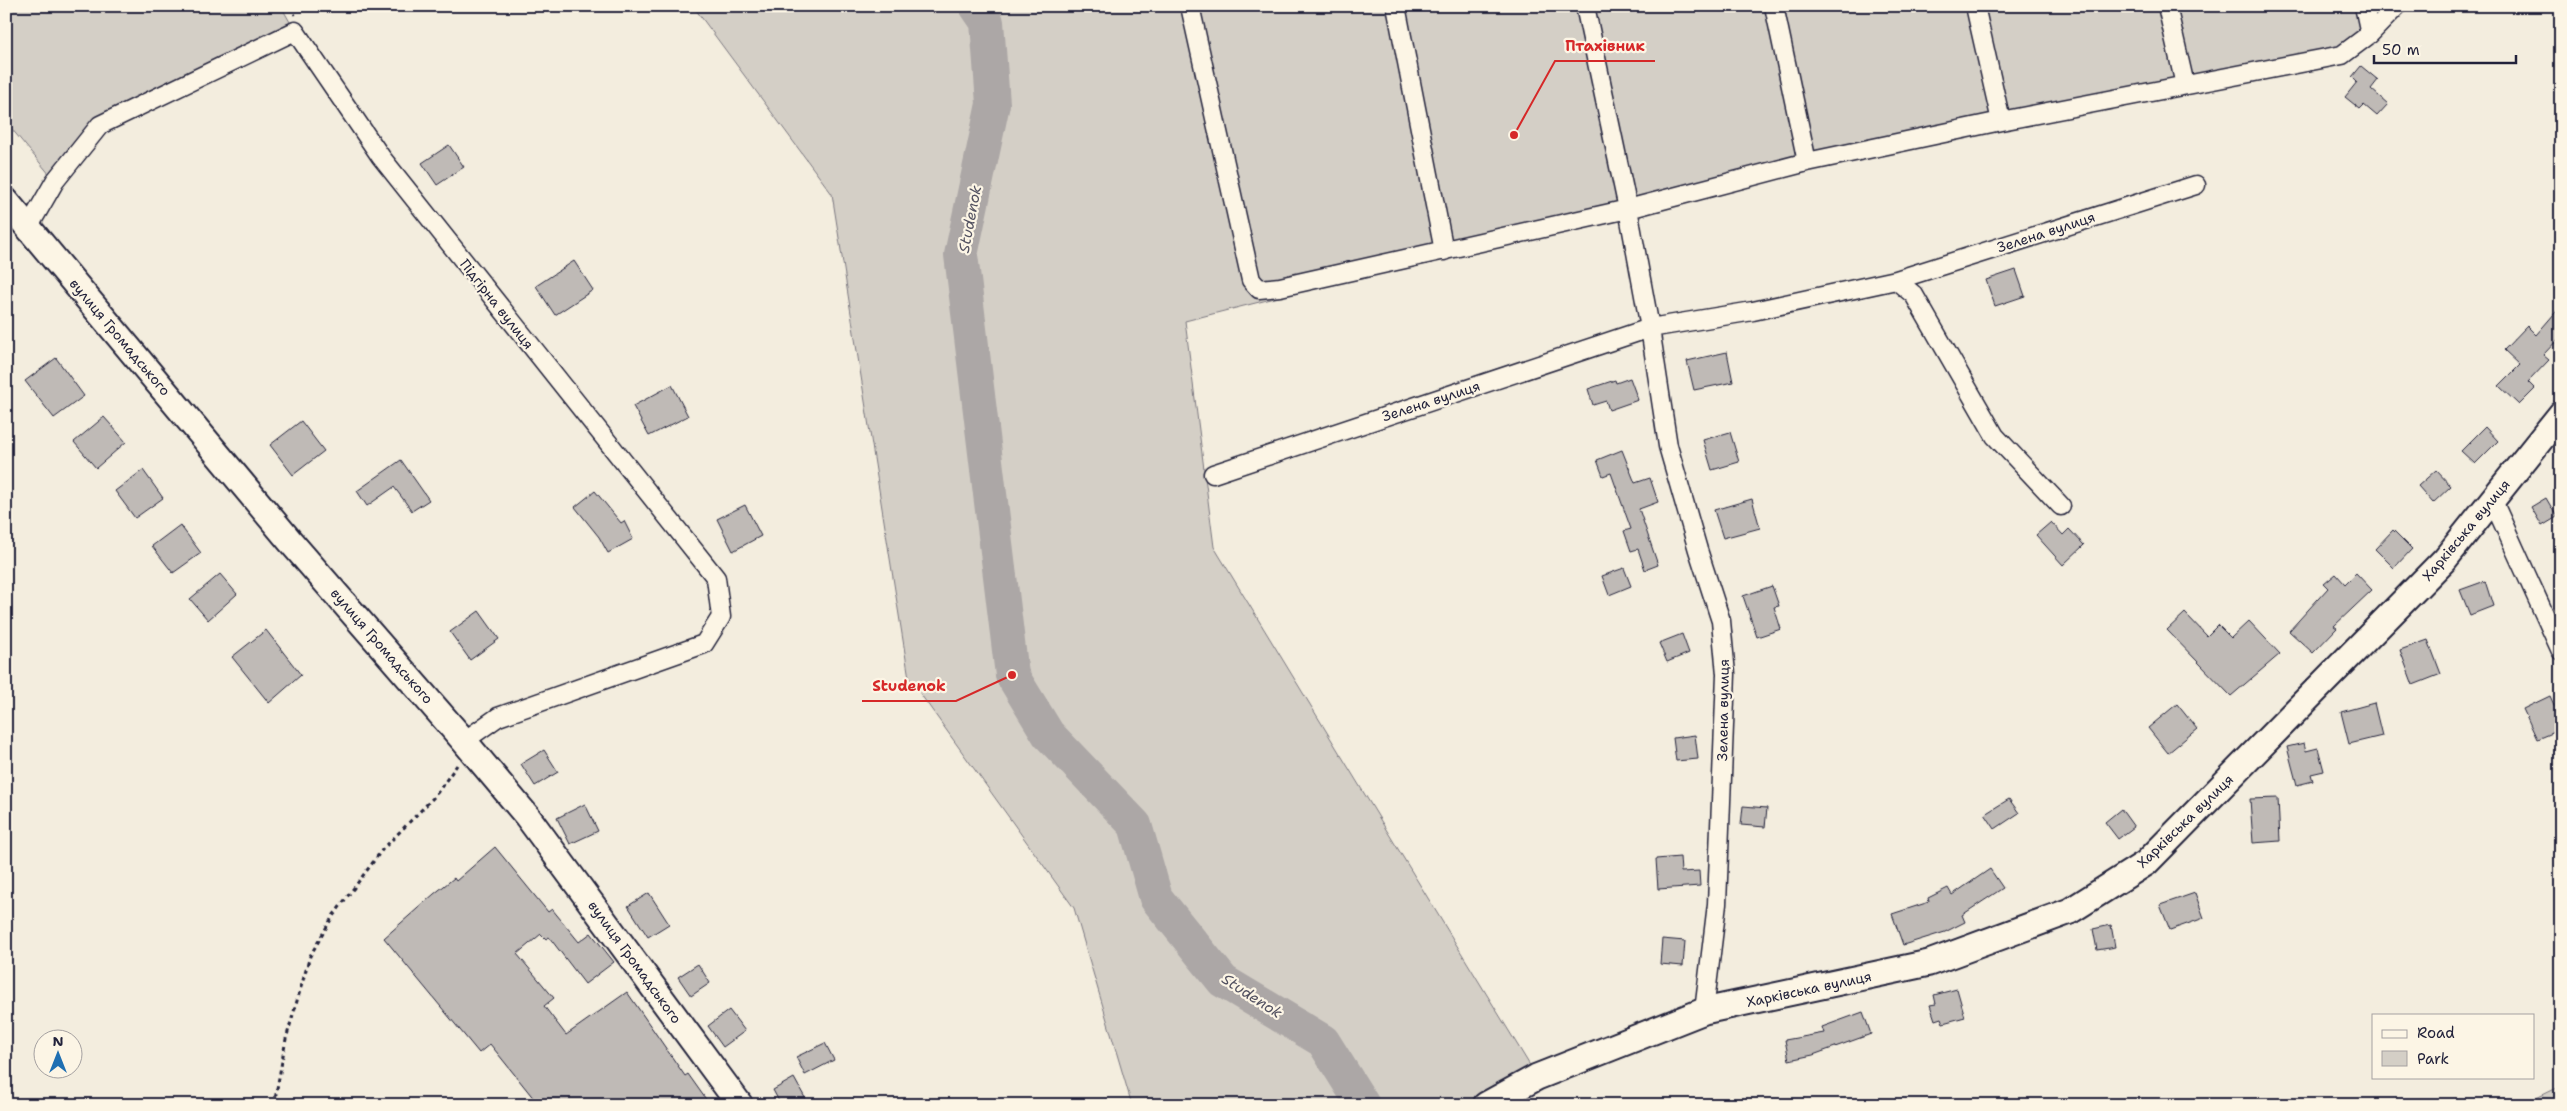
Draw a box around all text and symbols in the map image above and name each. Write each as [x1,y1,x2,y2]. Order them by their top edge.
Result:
callout: Птахівник [1555,31,1655,61]
scale bar [2374,32,2517,64]
text: Птахівник [1565,36,1645,56]
text: 50 m [2382,40,2420,60]
water label: Studenok [954,183,986,254]
street label: Зелена вулиця [1995,208,2097,256]
street label: Підгірна вулиця [456,255,538,353]
street label: вулиця Громадського [66,275,174,399]
street label: Зелена вулиця [1380,377,1482,425]
street label: Харківська вулиця [2418,475,2514,585]
street label: вулиця Громадського [327,584,437,708]
street label: Зелена вулиця [1713,659,1733,761]
callout: Studenok [862,671,956,701]
text: Studenok [872,676,946,696]
street label: Харківська вулиця [2133,770,2237,872]
street label: вулиця Громадського [584,897,686,1027]
street label: Харківська вулиця [1745,967,1873,1011]
water label: Studenok [1218,969,1286,1023]
legend [2372,1014,2534,1078]
text: Road [2417,1023,2455,1043]
north arrow [32,1028,82,1078]
text: N [52,1032,64,1050]
text: Park [2417,1049,2449,1069]

